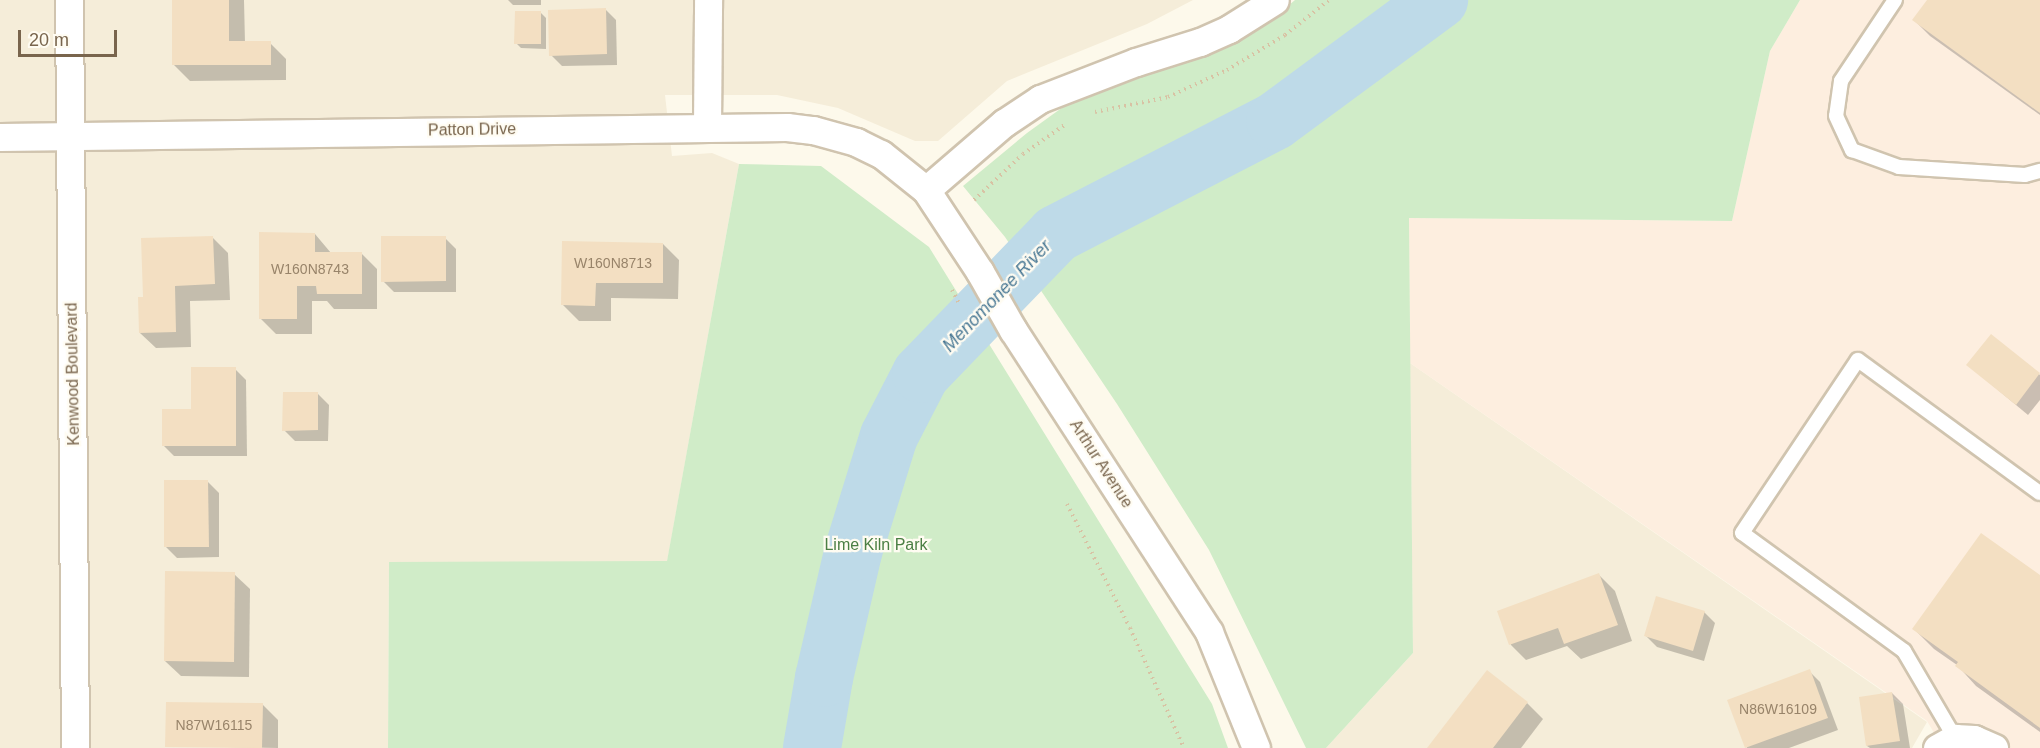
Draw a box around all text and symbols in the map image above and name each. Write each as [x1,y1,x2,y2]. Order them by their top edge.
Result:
scale bar [21,18,120,56]
text: 20 m [29,30,69,50]
street label: Patton Drive [428,120,516,140]
water label: Menomonee River [938,236,1056,356]
house number: W160N8713 [574,255,652,271]
house number: W160N8743 [271,261,349,277]
street label: Kenwood Boulevard [62,302,84,446]
street label: Arthur Avenue [1065,416,1137,512]
park label: Lime Kiln Park [824,535,928,555]
house number: N86W16109 [1739,701,1817,717]
house number: N87W16115 [176,717,252,733]

